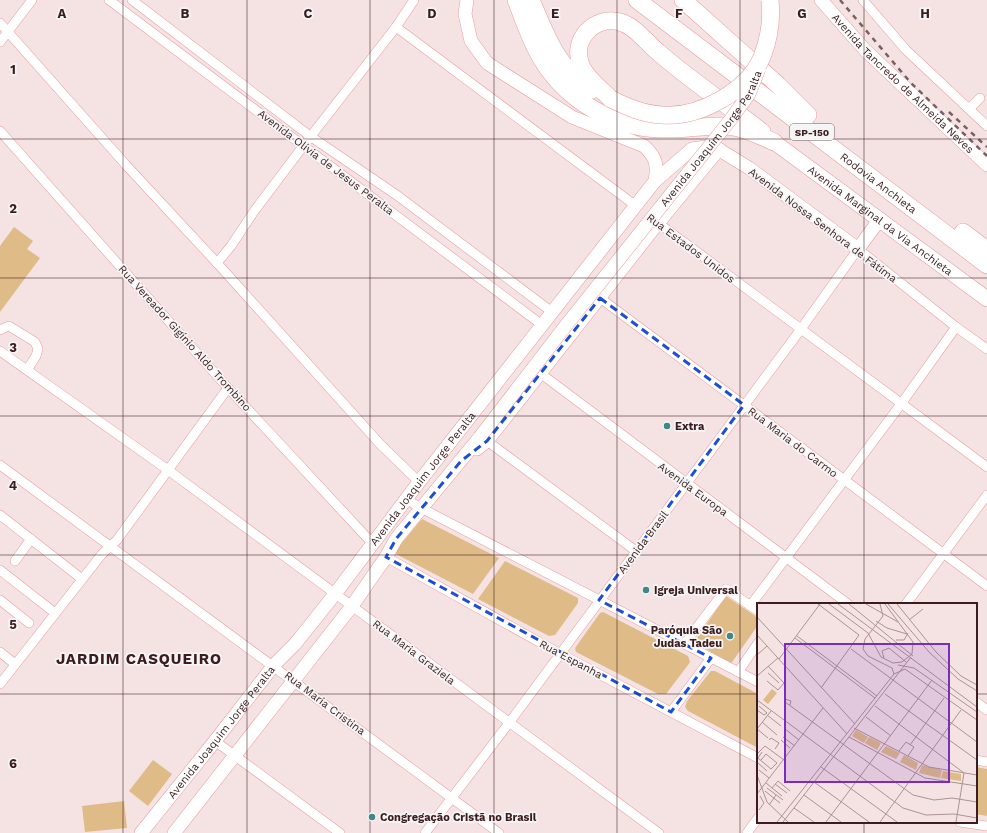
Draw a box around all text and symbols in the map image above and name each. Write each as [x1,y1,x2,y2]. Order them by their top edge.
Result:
text: A [58,6,67,21]
text: B [181,6,190,21]
text: C [304,6,313,21]
text: D [427,6,437,21]
text: E [551,6,559,21]
text: F [675,6,683,21]
text: G [797,6,807,21]
text: H [920,6,930,21]
street label: Avenida Tancredo de Almeida Neves [829,11,976,156]
text: 1 [10,62,16,77]
street label: Avenida Joaquim Jorge Peralta [658,69,765,209]
street label: Avenida Olívia de Jesus Peralta [255,107,396,218]
road number: SP-150 [790,124,834,140]
street label: Rodovia Anchieta [838,150,919,216]
street label: Avenida Marginal da Via Anchieta [805,163,955,278]
street label: Avenida Nossa Senhora de Fátima [746,165,899,285]
text: 2 [9,201,17,216]
street label: Rua Estados Unidos [644,211,738,286]
street label: Rua Vereador Gigínio Aldo Trombino [116,263,254,414]
text: 3 [9,340,17,355]
street label: Rua Maria do Carmo [745,404,840,480]
street label: Avenida Joaquim Jorge Peralta [368,409,479,548]
place label: Extra [675,420,705,433]
marker: Extra [662,421,672,431]
street label: Avenida Europa [655,460,730,519]
text: 4 [9,478,18,493]
street label: Avenida Brasil [616,508,672,576]
place label: Igreja Universal [654,584,738,597]
marker: Igreja Universal [641,585,651,595]
inset map [757,603,977,823]
text: 5 [9,617,17,632]
street label: Rua Maria Graziela [370,617,457,688]
place label: Paróquia São Judas Tadeu [651,624,722,650]
marker: Paróquia São Judas Tadeu [725,631,735,641]
street label: Rua Espanha [537,637,604,681]
district label: JARDIM CASQUEIRO [56,650,222,668]
street label: Avenida Joaquim Jorge Peralta [165,663,278,801]
street label: Rua Maria Cristina [282,669,368,738]
text: 6 [9,756,17,771]
place label: Congregação Cristã no Brasil [380,811,537,824]
marker: Congregação Cristã no Brasil [367,812,377,822]

